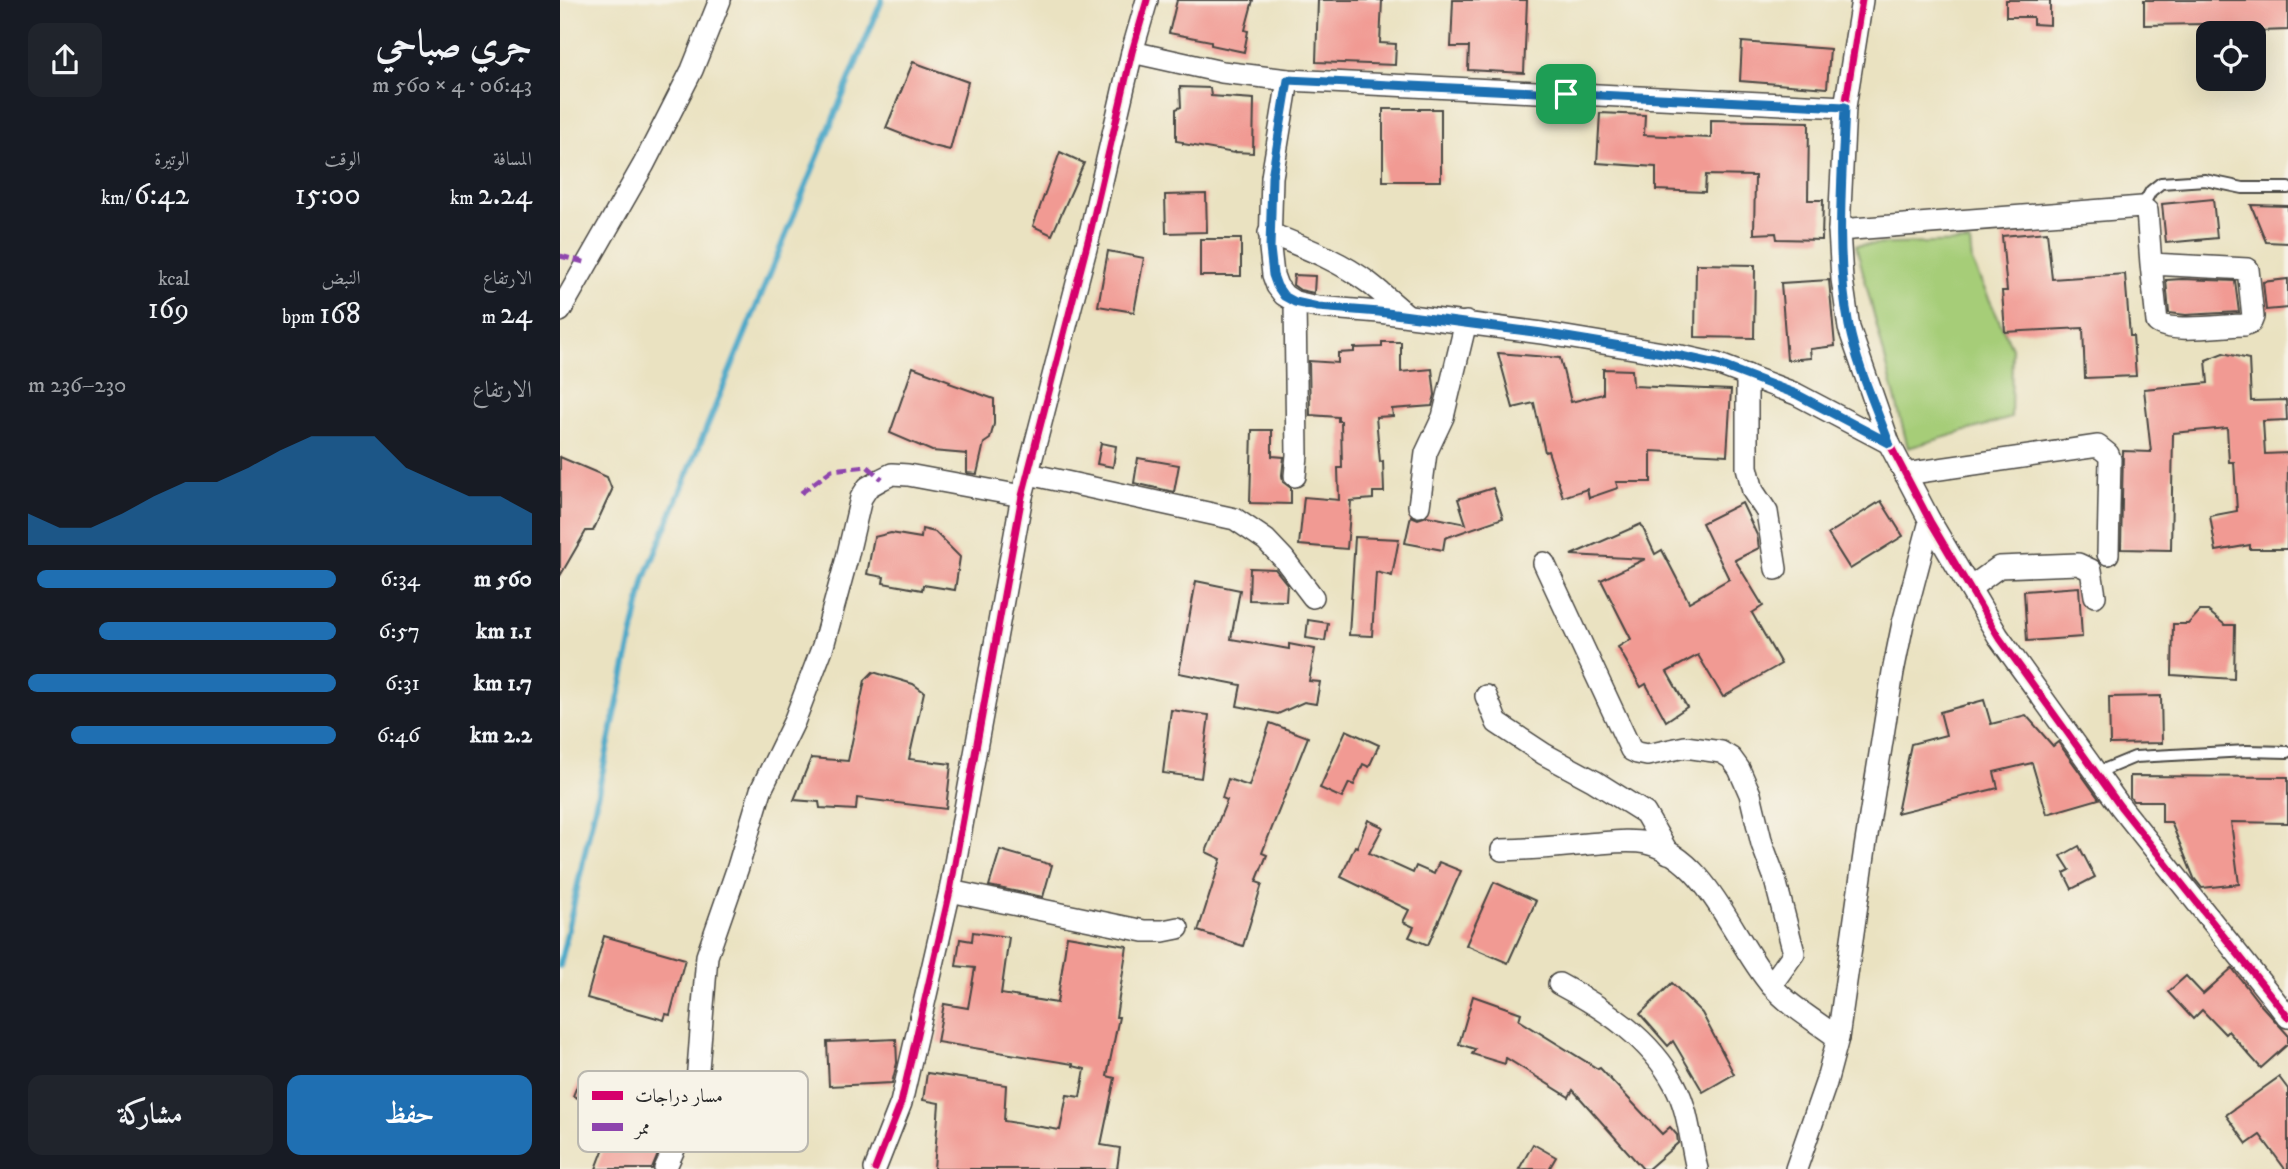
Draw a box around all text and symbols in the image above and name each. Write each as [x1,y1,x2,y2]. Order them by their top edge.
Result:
text: جري صباحي [375,21,532,69]
map controls [2196,21,2266,91]
button: locate [2196,21,2266,91]
button: share [28,23,102,97]
pin [1536,64,1596,124]
text: 06:43 · 4 × 560 m [372,71,532,100]
icon: arrive [1547,75,1585,113]
text: الوتيرة [154,148,189,171]
text: الوقت [324,148,361,171]
text: المسافة [493,148,532,171]
text: 6:42 [134,177,189,214]
text: 15:00 [295,177,361,214]
text: 2.24 [478,177,532,214]
text: /km [101,187,134,210]
text: km [450,187,478,210]
text: النبض [322,267,361,290]
text: الارتفاع [483,267,532,290]
text: kcal [158,268,189,291]
text: 169 [148,291,189,328]
text: 168 [319,296,361,333]
text: 24 [500,296,532,333]
text: bpm [282,306,319,329]
text: m [482,306,500,329]
text: 230–236 m [28,371,126,400]
text: الارتفاع [472,376,532,405]
text: 6:34 [380,565,420,594]
text: 560 m [474,565,532,594]
text: 6:57 [378,617,420,646]
text: 1.1 km [476,617,532,646]
text: 6:31 [385,669,420,698]
text: 1.7 km [474,669,532,698]
text: 6:46 [377,721,420,750]
text: 2.2 km [470,721,532,750]
legend [578,1071,808,1152]
button: مشاركة [28,1075,273,1155]
button: حفظ [287,1075,532,1155]
text: مسار دراجات [635,1085,723,1108]
text: ممر [633,1117,650,1140]

